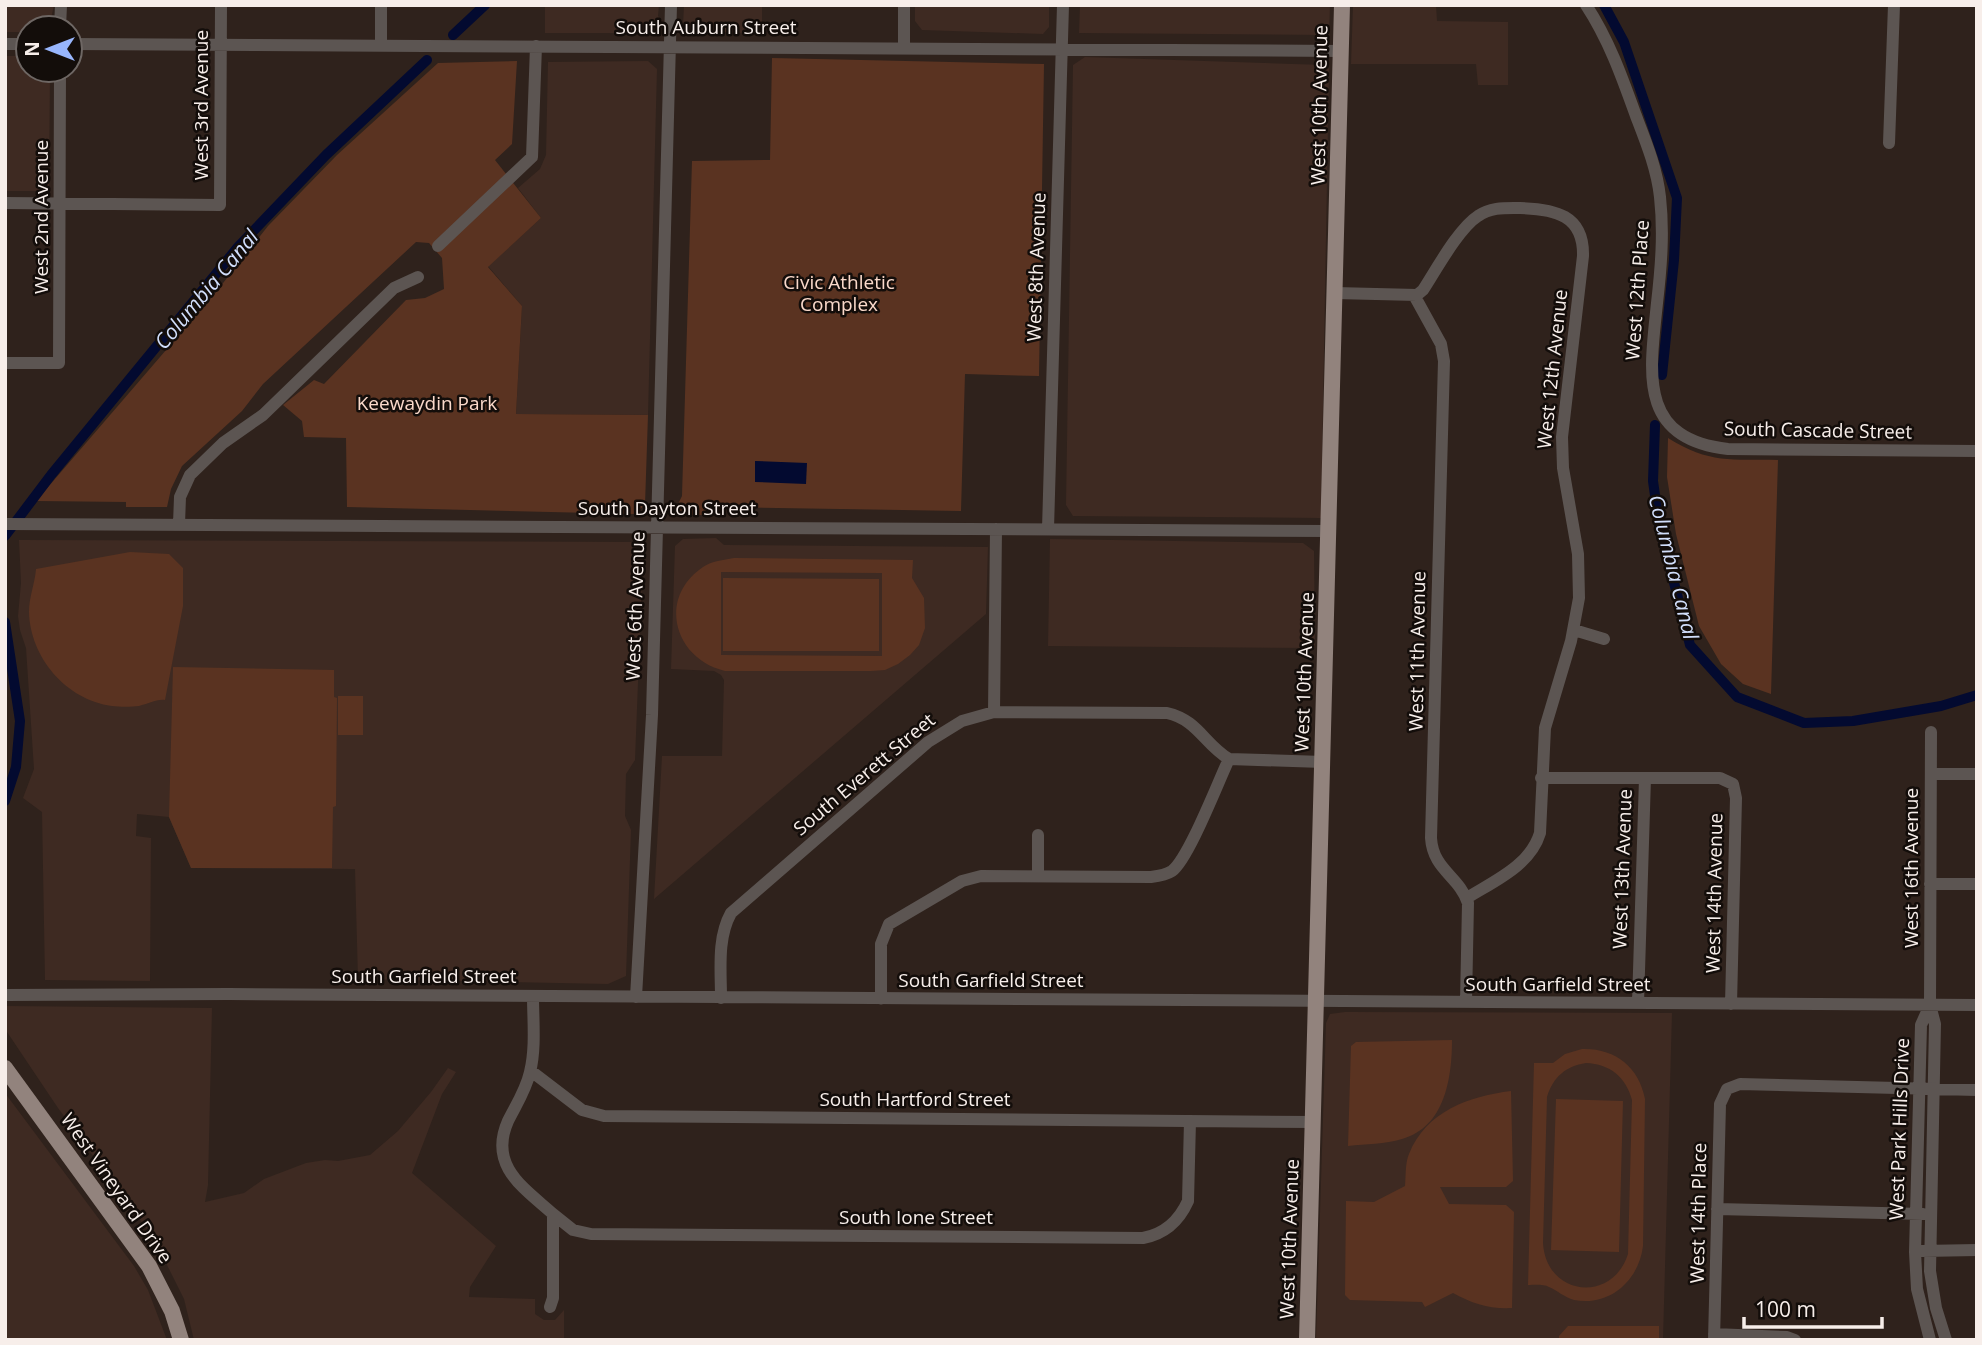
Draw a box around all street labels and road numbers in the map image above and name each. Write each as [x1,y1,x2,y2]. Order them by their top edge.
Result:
street label: South Auburn Street [615,14,797,40]
street label: West 10th Avenue [1305,25,1333,185]
street label: West 3rd Avenue [188,30,214,180]
street label: West 2nd Avenue [28,140,54,294]
street label: West 8th Avenue [1020,192,1052,342]
street label: West 12th Place [1619,219,1655,361]
street label: West 12th Avenue [1531,288,1573,450]
street label: South Cascade Street [1724,415,1913,445]
street label: South Dayton Street [578,495,757,521]
street label: West 6th Avenue [619,531,651,681]
street label: West 11th Avenue [1403,571,1431,731]
street label: West 10th Avenue [1288,591,1320,753]
street label: South Everett Street [788,707,941,841]
street label: West 13th Avenue [1606,788,1638,950]
street label: West 16th Avenue [1898,788,1924,948]
street label: West 14th Avenue [1700,813,1728,973]
street label: South Garfield Street [331,963,517,989]
street label: South Garfield Street [898,967,1084,993]
street label: South Garfield Street [1465,971,1651,997]
street label: West Park Hills Drive [1883,1037,1915,1221]
street label: South Hartford Street [819,1086,1011,1112]
street label: West Vineyard Drive [55,1107,179,1269]
street label: West 14th Place [1684,1142,1712,1284]
street label: West 10th Avenue [1273,1158,1305,1320]
street label: South Ione Street [839,1204,993,1230]

